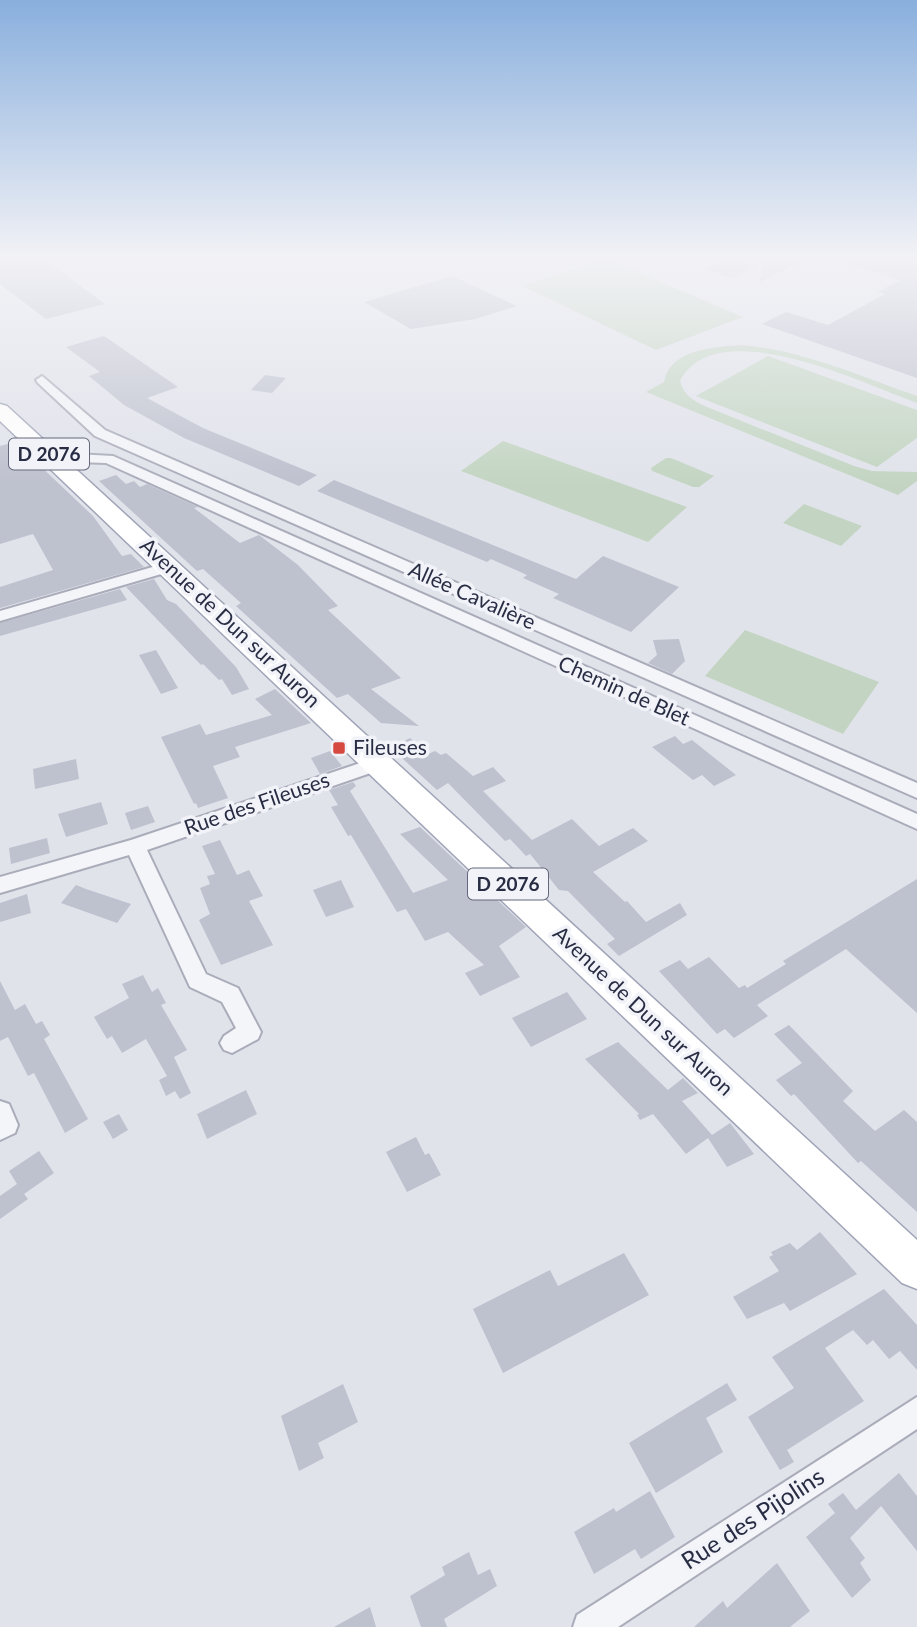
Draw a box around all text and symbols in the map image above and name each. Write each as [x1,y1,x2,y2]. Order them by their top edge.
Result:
road number: D 2076 [9,438,89,470]
street label: Avenue de Dun sur Auron [136,532,326,712]
street label: Allée Cavalière [405,555,540,634]
street label: Chemin de Blet [555,649,695,730]
place label: Fileuses [353,734,427,759]
marker: Fileuses [331,740,347,756]
street label: Rue des Fileuses [181,766,332,839]
road number: D 2076 [468,869,548,900]
street label: Avenue de Dun sur Auron [549,920,739,1100]
street label: Rue des Pijolins [675,1461,829,1575]

